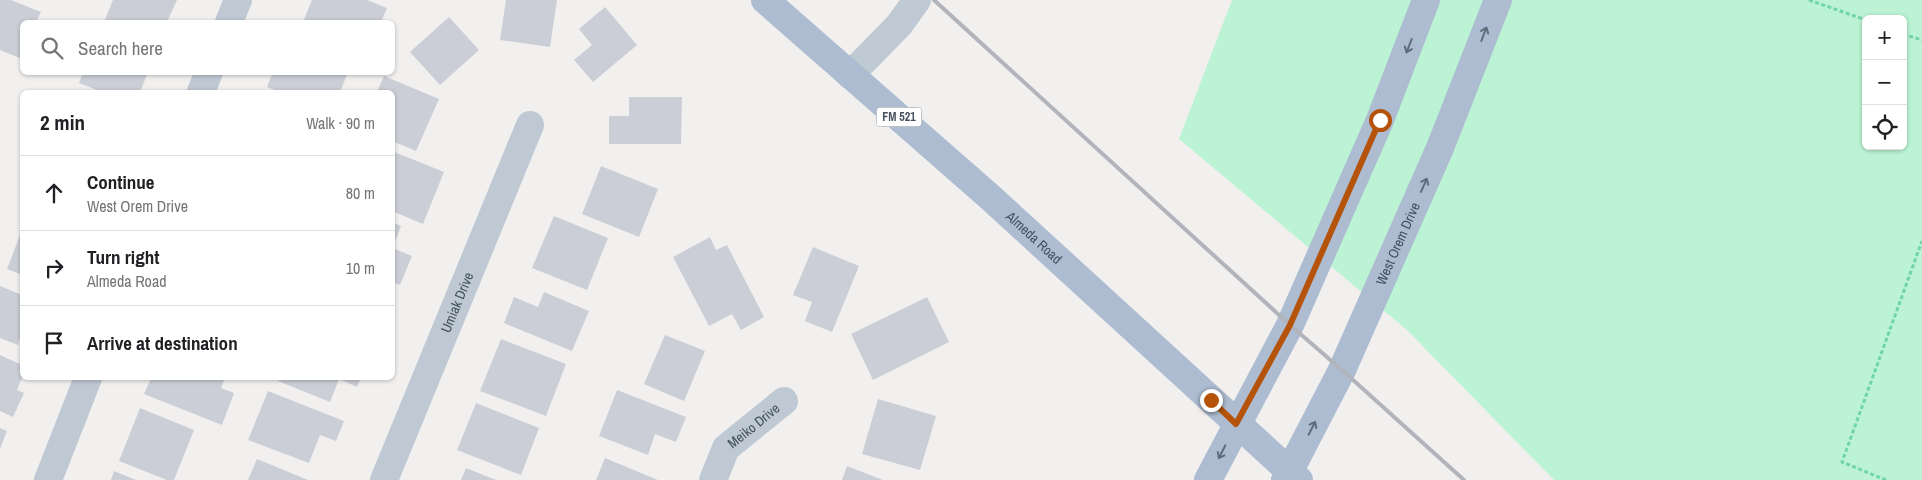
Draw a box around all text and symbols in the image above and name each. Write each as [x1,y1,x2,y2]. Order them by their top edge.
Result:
map controls [1862,15,1907,150]
button: + [1862,15,1907,60]
search box [20,20,395,75]
one-way arrow [1481,27,1490,42]
icon: search [38,34,66,62]
text: Search here [78,35,163,61]
one-way arrow [1403,38,1412,53]
button: − [1862,60,1907,105]
button: locate [1862,105,1907,150]
text: 2 min [40,108,85,137]
road number: FM 521 [876,108,922,126]
route start [1369,109,1392,132]
text: Walk · 90 m [306,112,375,134]
text: Continue [87,169,155,195]
one-way arrow [1419,178,1429,193]
icon: ahead [40,179,68,207]
text: 80 m [346,182,375,204]
text: West Orem Drive [87,195,188,217]
street label: West Orem Drive [1372,200,1424,288]
street label: Almeda Road [1002,207,1066,268]
text: Turn right [87,244,159,270]
icon: right [40,254,68,282]
text: 10 m [346,257,375,279]
street label: Umiak Drive [437,269,477,335]
text: Almeda Road [87,270,167,292]
icon: arrive [40,329,68,357]
text: Arrive at destination [87,330,238,356]
route end [1200,389,1223,412]
street label: Meiko Drive [724,399,783,452]
one-way arrow [1308,421,1317,436]
one-way arrow [1217,444,1226,459]

